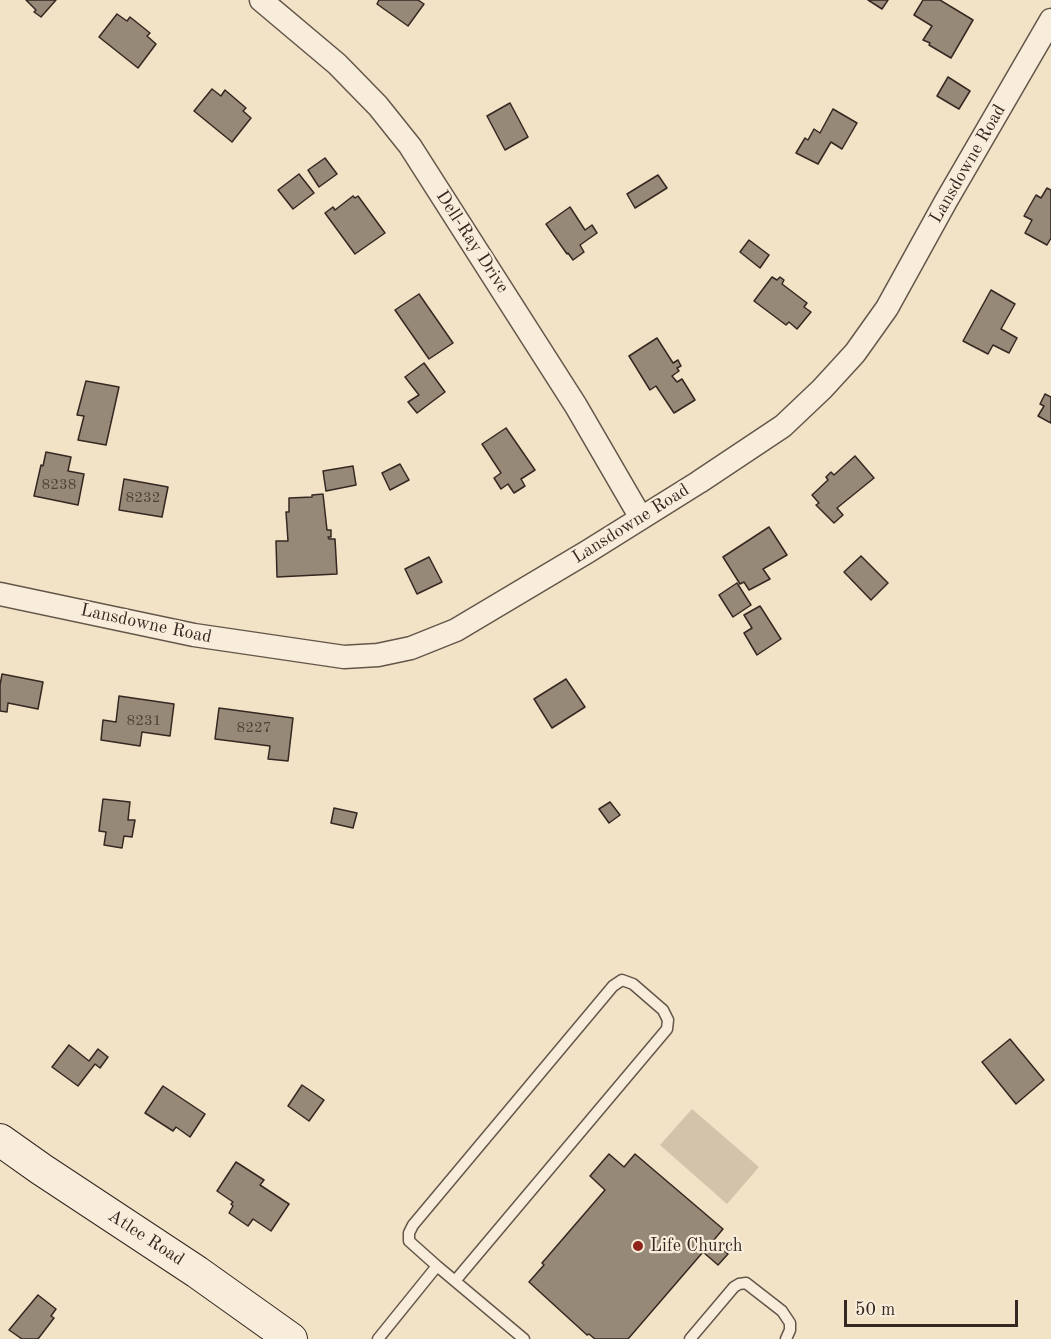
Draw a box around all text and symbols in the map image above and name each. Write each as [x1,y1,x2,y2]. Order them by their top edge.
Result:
street label: Lansdowne Road [925,101,1011,227]
street label: Dell-Ray Drive [431,187,513,297]
house number: 8238 [42,476,76,494]
street label: Lansdowne Road [569,479,693,569]
house number: 8232 [126,489,160,507]
street label: Lansdowne Road [78,600,214,648]
house number: 8231 [127,712,161,730]
house number: 8227 [237,719,271,737]
street label: Atlee Road [104,1205,188,1271]
place label: Life Church [650,1235,743,1257]
marker: Life Church [631,1239,645,1253]
scale bar [847,1288,1021,1326]
text: 50 m [855,1301,895,1319]

